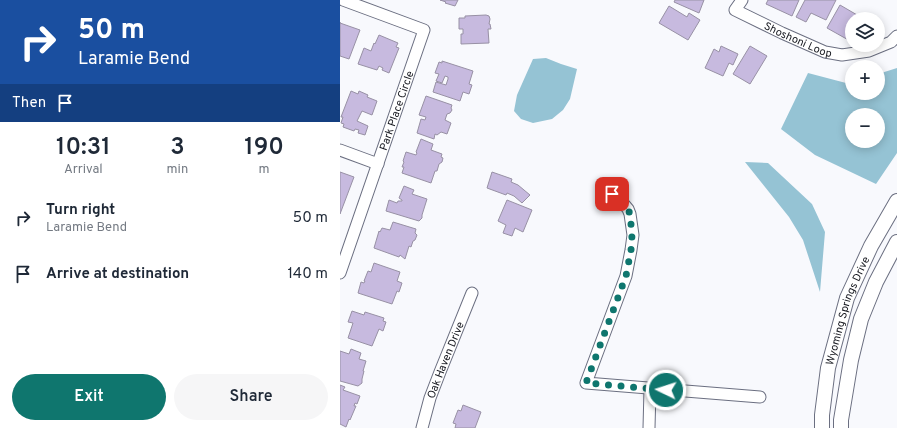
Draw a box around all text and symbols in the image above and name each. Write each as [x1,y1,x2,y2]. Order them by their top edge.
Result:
map controls [845,12,885,148]
button: layers [845,12,885,52]
text: 50 m [78,13,145,49]
icon: right [12,16,64,68]
street label: Shoshoni Loop [761,19,833,61]
text: Laramie Bend [78,48,190,71]
button: + [845,60,885,100]
street label: Park Place Circle [377,69,417,153]
icon: arrive [54,92,76,114]
text: Then [12,94,46,113]
button: − [845,108,885,148]
text: 10:31 [56,133,111,163]
text: 3 [170,133,185,163]
text: 190 [244,133,284,163]
text: Arrival [64,162,103,178]
text: min [167,162,188,178]
text: m [259,162,270,178]
pin [595,177,629,211]
icon: arrive [601,183,623,205]
text: Turn right [46,201,115,220]
icon: right [12,207,34,229]
text: 50 m [293,209,328,228]
text: Laramie Bend [46,220,127,236]
street label: Wyoming Springs Drive [823,254,873,367]
icon: arrive [12,263,34,285]
text: Arrive at destination [46,265,189,284]
text: 140 m [288,265,328,284]
street label: Oak Haven Drive [424,320,468,401]
position arrow [645,369,687,411]
button: Exit [12,374,166,420]
button: Share [174,374,328,420]

